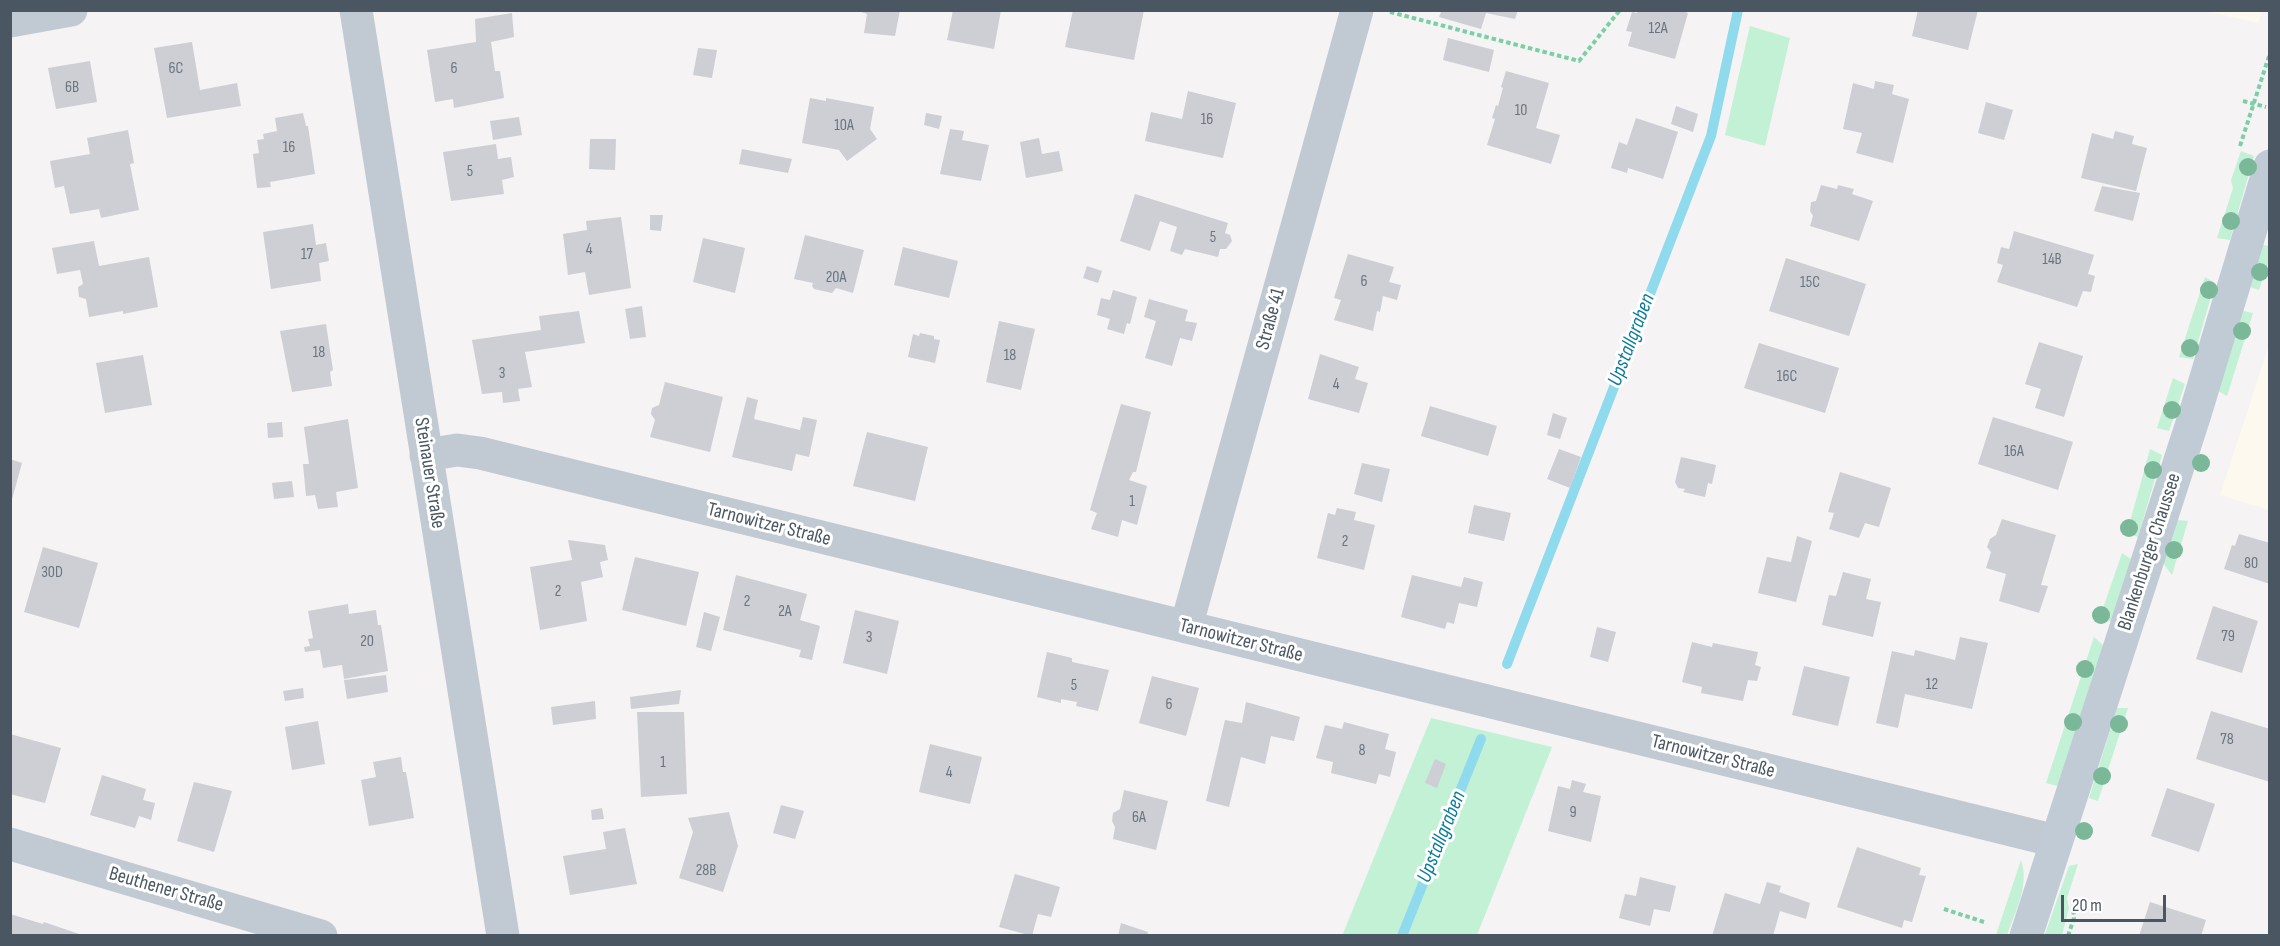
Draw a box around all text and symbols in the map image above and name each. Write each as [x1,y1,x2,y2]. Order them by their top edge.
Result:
house number: 12A [1648,19,1668,39]
house number: 6C [169,59,183,79]
house number: 6 [450,59,458,79]
house number: 6B [65,78,79,98]
house number: 10 [1515,101,1527,121]
house number: 16 [1201,110,1213,130]
house number: 10A [834,116,854,136]
house number: 16 [283,138,295,158]
house number: 5 [467,162,473,182]
house number: 5 [1210,228,1216,248]
house number: 4 [586,240,592,260]
house number: 17 [301,245,313,265]
house number: 14B [2042,250,2062,270]
house number: 20A [826,268,846,288]
house number: 6 [1360,272,1368,292]
house number: 15C [1800,273,1820,293]
street label: Straße 41 [1251,286,1291,352]
water label: Upstallgraben [1603,290,1661,390]
house number: 18 [313,343,325,363]
house number: 18 [1004,346,1016,366]
house number: 3 [499,364,505,384]
house number: 16C [1777,367,1797,387]
house number: 4 [1333,375,1339,395]
street label: Steinauer Straße [408,416,450,530]
house number: 16A [2004,442,2024,462]
street label: Blankenburger Chaussee [2113,470,2187,634]
house number: 1 [1129,492,1135,512]
street label: Tarnowitzer Straße [705,498,833,552]
house number: 2 [1342,532,1348,552]
house number: 80 [2244,554,2258,574]
house number: 30D [41,563,63,583]
house number: 2 [555,582,561,602]
house number: 2 [744,592,750,612]
house number: 2A [778,602,792,622]
street label: Tarnowitzer Straße [1177,614,1305,668]
house number: 79 [2221,627,2235,647]
house number: 3 [866,628,872,648]
house number: 20 [360,632,374,652]
house number: 12 [1926,675,1938,695]
house number: 5 [1071,676,1077,696]
house number: 6 [1165,695,1173,715]
street label: Tarnowitzer Straße [1649,730,1777,784]
house number: 78 [2220,730,2234,750]
house number: 8 [1358,741,1366,761]
house number: 1 [660,753,666,773]
house number: 4 [946,763,952,783]
water label: Upstallgraben [1412,788,1472,886]
house number: 9 [1569,803,1577,823]
house number: 6A [1132,808,1146,828]
house number: 28B [696,861,716,881]
street label: Beuthener Straße [106,862,226,918]
scale bar [2064,883,2169,921]
text: 20 m [2072,895,2102,916]

